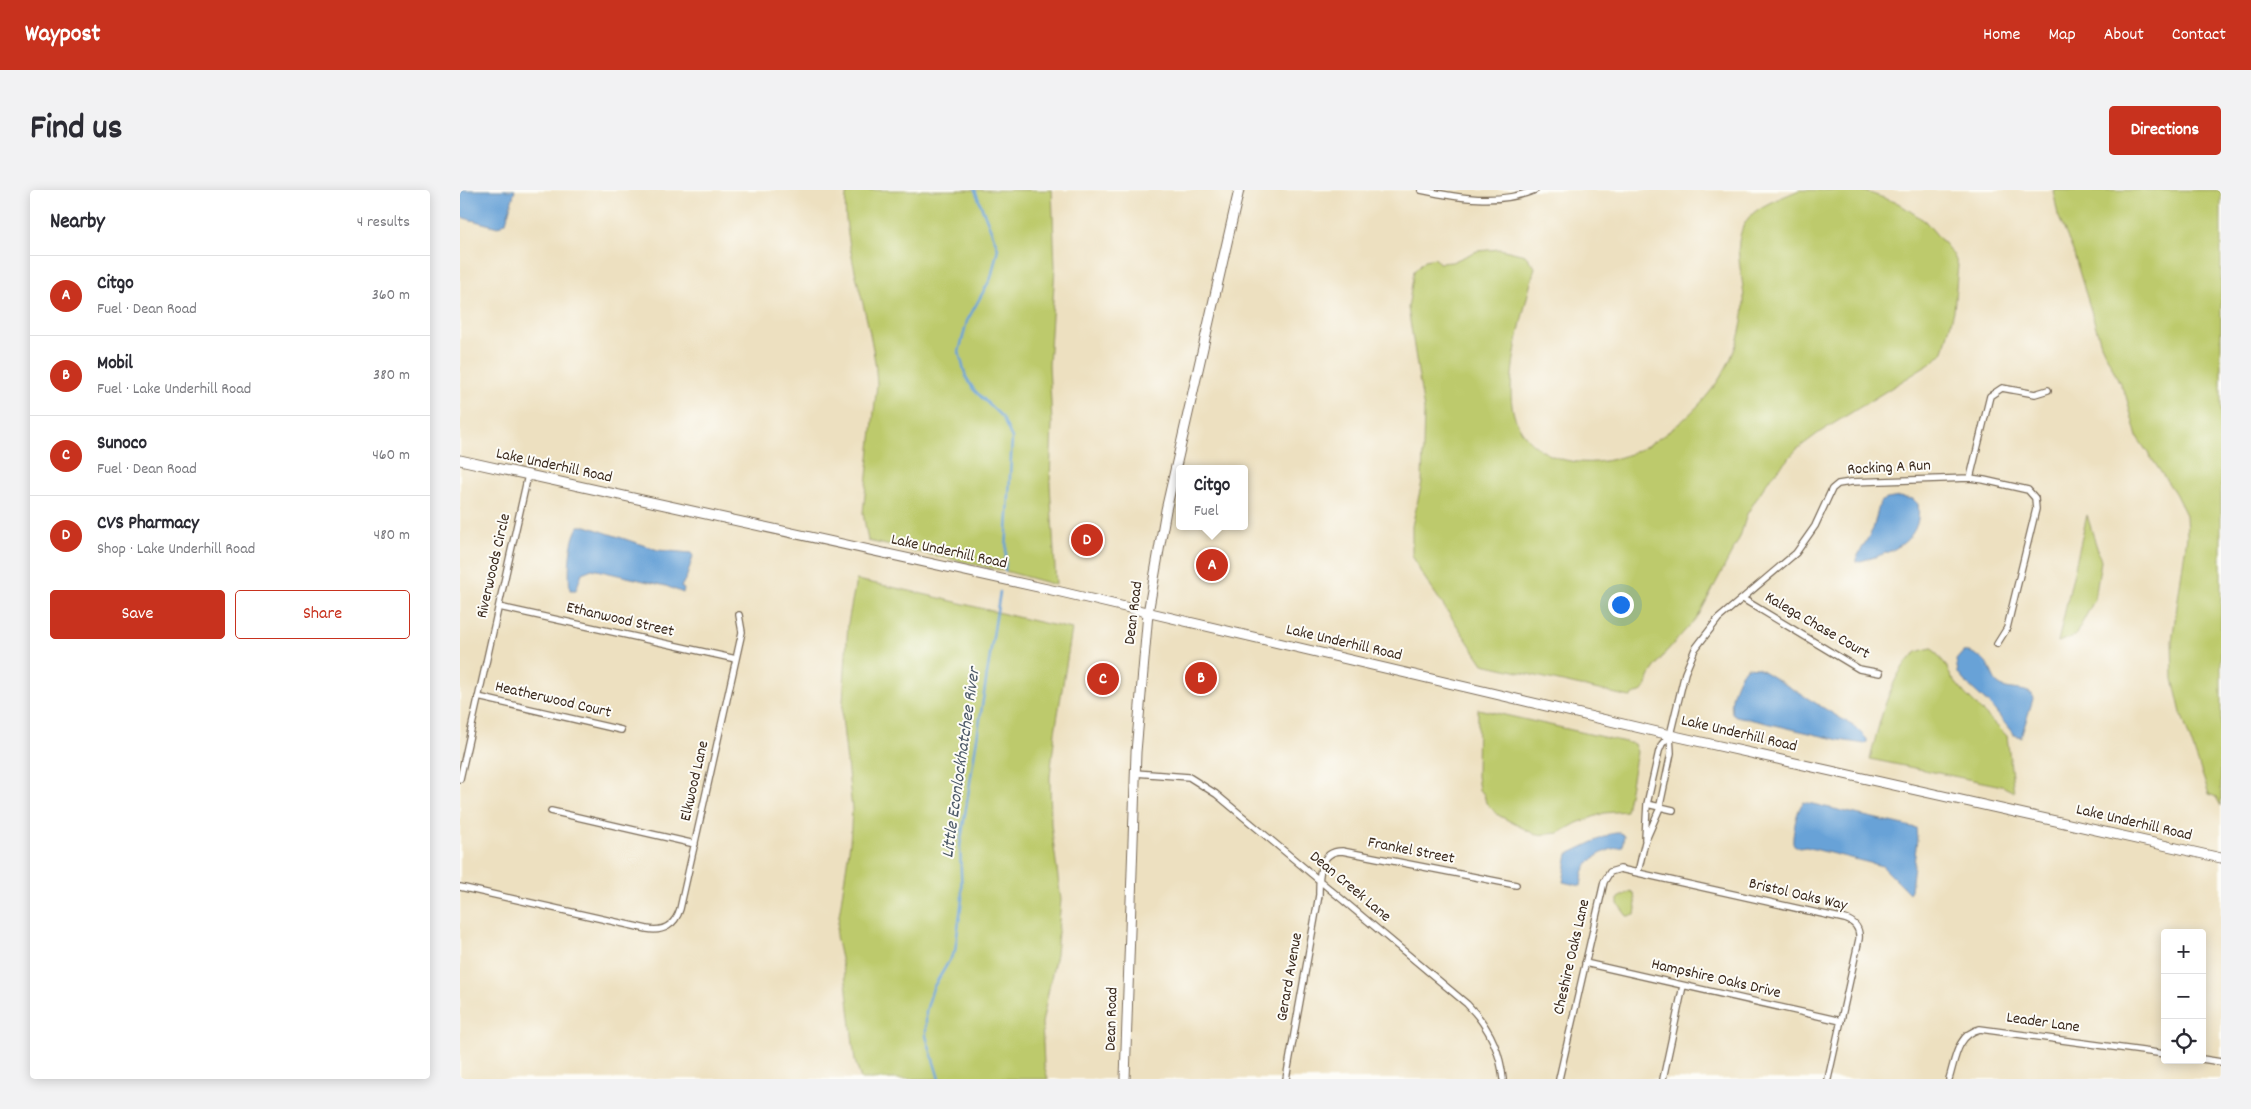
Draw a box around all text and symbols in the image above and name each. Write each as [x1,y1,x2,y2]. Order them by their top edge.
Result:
text: Waypost [25,18,100,52]
text: Home [1983,23,2020,48]
text: Map [2048,23,2076,48]
text: About [2104,23,2144,48]
text: Contact [2172,23,2226,48]
text: Find us [30,105,122,155]
button: Directions [2109,106,2221,155]
text: Nearby [50,208,105,238]
text: 4 results [357,211,410,234]
text: Citgo [97,271,134,298]
text: A [62,284,70,307]
text: 360 m [372,284,410,307]
text: Fuel · Dean Road [97,298,197,321]
text: Mobil [97,351,133,378]
text: B [62,364,70,387]
text: 380 m [373,364,410,387]
text: Fuel · Lake Underhill Road [97,378,251,401]
text: Sunoco [97,431,147,458]
street label: Lake Underhill Road [494,442,614,490]
text: C [62,444,70,467]
text: 460 m [372,444,410,467]
street label: Rocking A Run [1847,454,1931,482]
text: Fuel · Dean Road [97,458,197,481]
popup [1176,465,1248,530]
text: Citgo [1194,473,1230,500]
text: Fuel [1194,500,1219,523]
text: CVS Pharmacy [97,511,199,538]
street label: Riverwoods Circle [471,511,517,621]
pin: D [1071,521,1103,559]
text: D [62,524,70,547]
text: 480 m [374,524,410,547]
street label: Lake Underhill Road [889,528,1009,576]
text: Shop · Lake Underhill Road [97,538,255,561]
pin: A [1196,546,1228,584]
street label: Dean Road [1119,580,1149,646]
street label: Kalega Chase Court [1760,587,1874,665]
button: Save [50,590,225,639]
button: Share [235,590,410,639]
your location [1608,592,1634,618]
street label: Ethanwood Street [564,596,676,644]
street label: Lake Underhill Road [1284,618,1404,668]
pin: B [1185,659,1217,697]
pin: C [1087,660,1119,698]
water label: Little Econlockhatchee River [936,664,988,860]
street label: Heatherwood Court [493,675,613,725]
street label: Lake Underhill Road [1679,709,1799,759]
street label: Elkwood Lane [675,739,715,823]
street label: Lake Underhill Road [2074,798,2194,848]
street label: Frankel Street [1366,831,1456,871]
street label: Dean Creek Lane [1304,846,1396,928]
street label: Bristol Oaks Way [1746,872,1850,918]
street label: Cheshire Oaks Lane [1548,897,1596,1017]
map controls [2161,929,2206,1064]
button: + [2161,929,2206,974]
street label: Gerard Avenue [1271,931,1309,1023]
street label: Hampshire Oaks Drive [1649,953,1783,1005]
button: − [2161,974,2206,1019]
street label: Dean Road [1099,987,1125,1051]
street label: Leader Lane [2005,1006,2081,1040]
button: locate [2161,1019,2206,1064]

